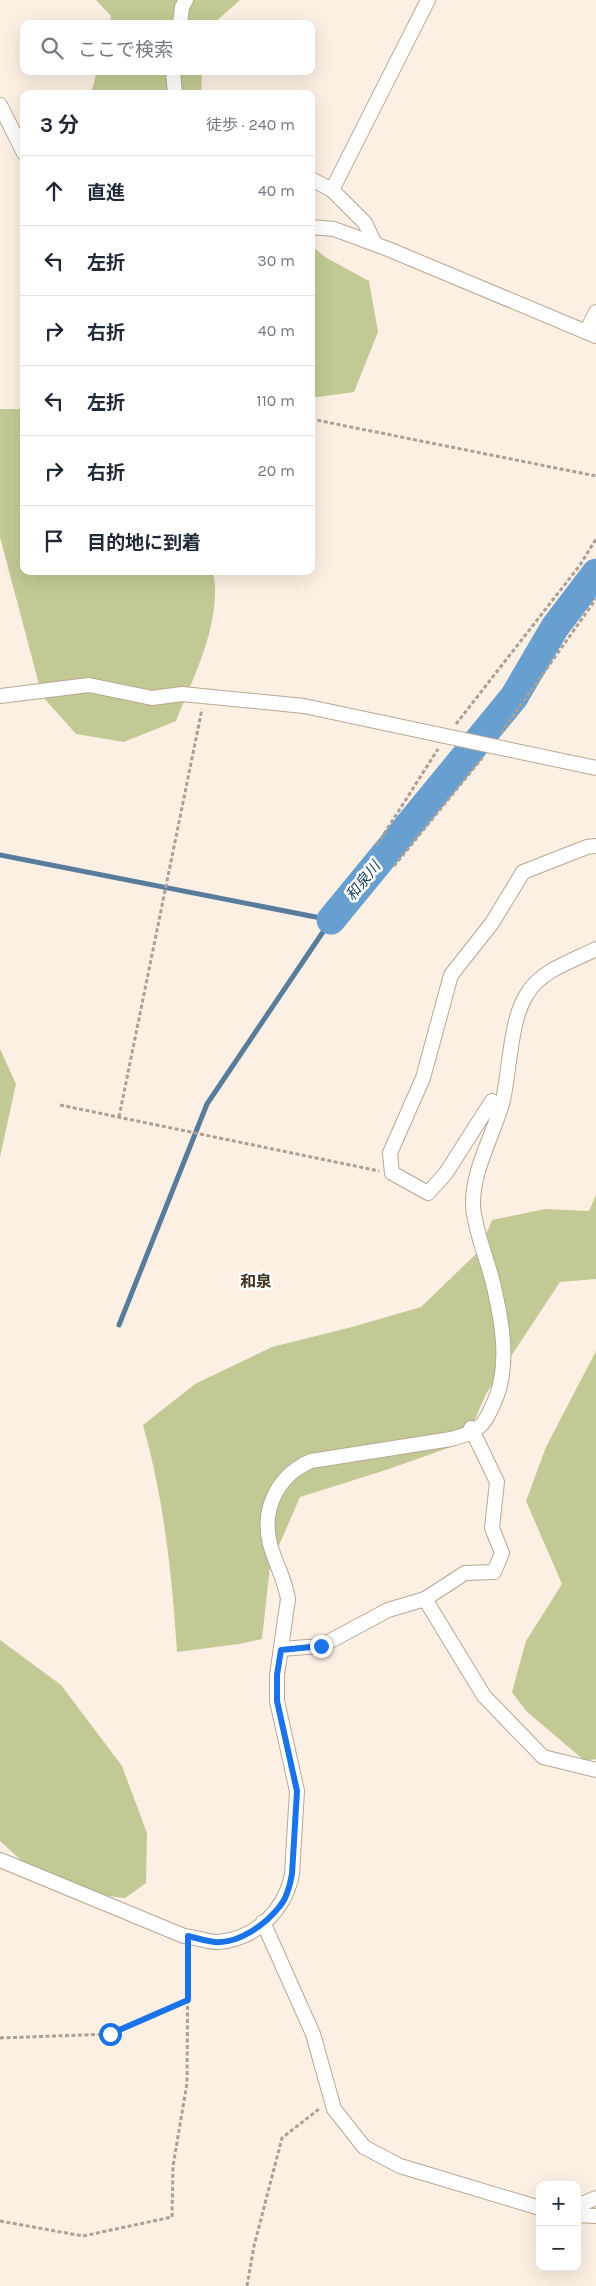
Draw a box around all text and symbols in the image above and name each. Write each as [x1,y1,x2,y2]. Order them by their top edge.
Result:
search box [20,20,315,75]
icon: search [38,34,66,62]
text: ここで検索 [78,39,173,61]
text: 3 分 [40,113,79,137]
text: 徒歩 · 240 m [206,115,295,134]
icon: ahead [40,177,68,205]
text: 40 m [258,181,295,200]
text: 直進 [87,182,125,204]
icon: left [40,247,68,275]
text: 30 m [257,251,295,270]
text: 左折 [87,252,125,274]
icon: right [40,317,68,345]
text: 40 m [258,321,295,340]
text: 右折 [87,322,125,344]
icon: left [40,387,68,415]
text: 110 m [256,391,295,410]
text: 左折 [87,392,125,414]
icon: right [40,457,68,485]
text: 20 m [257,461,295,480]
text: 右折 [87,462,125,484]
icon: arrive [40,527,68,555]
text: 目的地に到着 [87,532,201,554]
water label: 和泉川 [342,856,385,904]
district label: 和泉 [240,1272,272,1291]
route end [310,1635,333,1658]
route start [99,2023,122,2046]
map controls [536,2181,581,2271]
button: + [536,2181,581,2226]
button: − [536,2226,581,2271]

